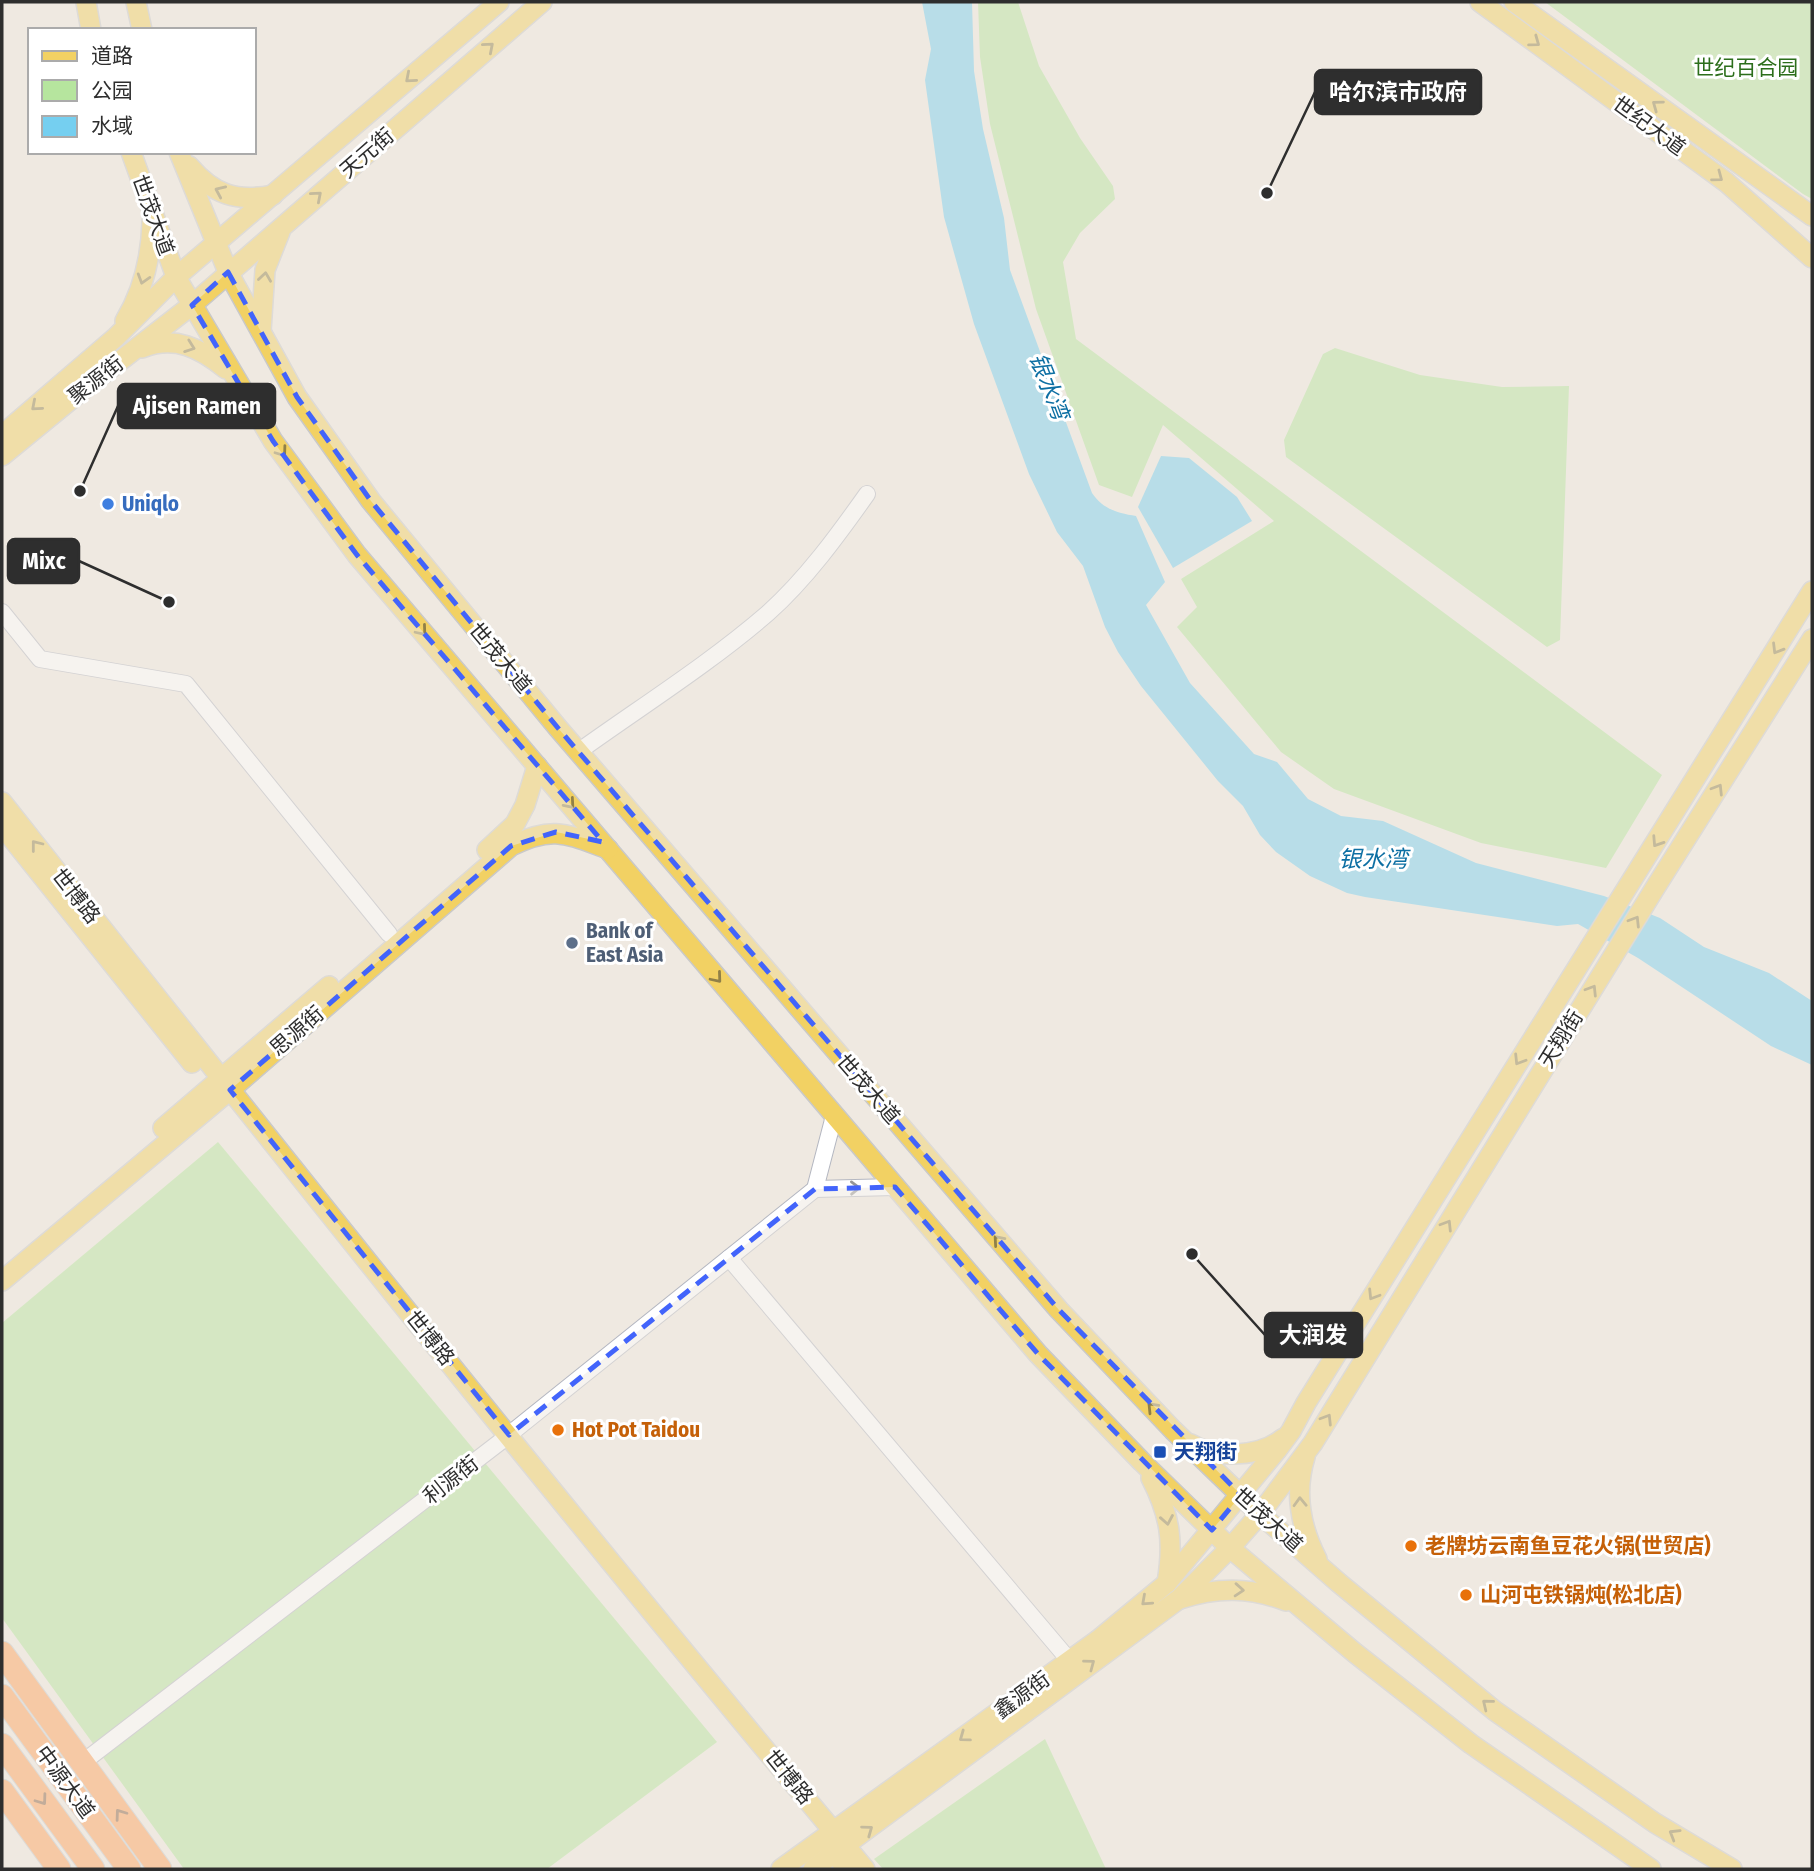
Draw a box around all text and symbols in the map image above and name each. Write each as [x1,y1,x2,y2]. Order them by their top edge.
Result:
legend [28,28,256,154]
one-way arrow [1527,34,1540,46]
text: 道路 [91,43,133,69]
one-way arrow [481,43,494,55]
park label: 世纪百合园 [1694,55,1799,81]
one-way arrow [405,70,418,82]
callout: 哈尔滨市政府 [1315,70,1481,114]
text: 公园 [91,78,133,104]
text: 哈尔滨市政府 [1329,78,1467,106]
street label: 世纪大道 [1607,91,1691,161]
one-way arrow [1652,101,1665,113]
text: 水域 [91,113,133,139]
street label: 天元街 [335,123,399,183]
one-way arrow [1711,168,1723,181]
street label: 世茂大道 [126,171,180,259]
one-way arrow [215,185,228,199]
one-way arrow [309,192,322,204]
one-way arrow [257,271,272,283]
one-way arrow [137,272,151,284]
one-way arrow [183,339,195,353]
water label: 银水湾 [1024,349,1076,427]
street label: 聚源街 [63,350,129,410]
callout: Ajisen Ramen [118,384,275,428]
text: Ajisen Ramen [132,392,261,420]
one-way arrow [31,398,44,410]
one-way arrow [274,444,286,457]
place label: Uniqlo [122,491,179,517]
marker: Uniqlo [100,496,116,512]
callout: Mixс [8,539,79,583]
text: Mixс [22,547,66,575]
street label: 世茂大道 [463,617,537,699]
one-way arrow [414,623,426,636]
one-way arrow [1772,641,1785,654]
one-way arrow [1710,784,1723,797]
one-way arrow [562,796,574,809]
one-way arrow [1652,835,1665,848]
one-way arrow [32,840,44,853]
water label: 银水湾 [1339,845,1412,873]
street label: 世博路 [46,863,106,929]
one-way arrow [1626,915,1639,928]
place label: Bank of East Asia [586,918,664,968]
marker: Bank of East Asia [564,935,580,951]
one-way arrow [709,969,721,982]
one-way arrow [1583,984,1596,997]
street label: 思源街 [265,1001,329,1061]
street label: 天翔街 [1533,1005,1589,1073]
street label: 世茂大道 [831,1049,905,1129]
one-way arrow [1515,1053,1528,1066]
one-way arrow [850,1181,861,1196]
one-way arrow [1438,1220,1451,1233]
one-way arrow [994,1235,1006,1248]
one-way arrow [1369,1288,1382,1301]
street label: 世博路 [400,1305,460,1371]
callout: 大润发 [1265,1313,1362,1357]
text: 大润发 [1279,1321,1348,1349]
one-way arrow [1147,1402,1160,1415]
one-way arrow [1319,1413,1332,1426]
place label: Hot Pot Taidou [572,1417,700,1443]
marker: Hot Pot Taidou [550,1422,566,1438]
place label: 天翔街 [1174,1439,1237,1465]
marker: 天翔街 [1152,1444,1168,1460]
street label: 利源街 [418,1450,484,1510]
street label: 世茂大道 [1228,1482,1308,1558]
one-way arrow [1293,1496,1308,1507]
one-way arrow [1159,1514,1174,1526]
place label: 老牌坊云南鱼豆花火锅(世贸店) [1425,1533,1711,1559]
marker: 老牌坊云南鱼豆花火锅(世贸店) [1403,1538,1419,1554]
one-way arrow [1234,1582,1245,1597]
place label: 山河屯铁锅炖(松北店) [1480,1582,1682,1608]
marker: 山河屯铁锅炖(松北店) [1458,1587,1474,1603]
one-way arrow [1142,1593,1155,1605]
one-way arrow [1082,1660,1095,1673]
street label: 鑫源街 [989,1666,1055,1724]
one-way arrow [1482,1700,1495,1712]
one-way arrow [959,1728,972,1741]
street label: 中源大道 [30,1740,100,1824]
street label: 世博路 [759,1744,819,1810]
one-way arrow [34,1792,46,1805]
one-way arrow [115,1809,128,1822]
one-way arrow [860,1825,873,1838]
one-way arrow [1668,1829,1681,1842]

